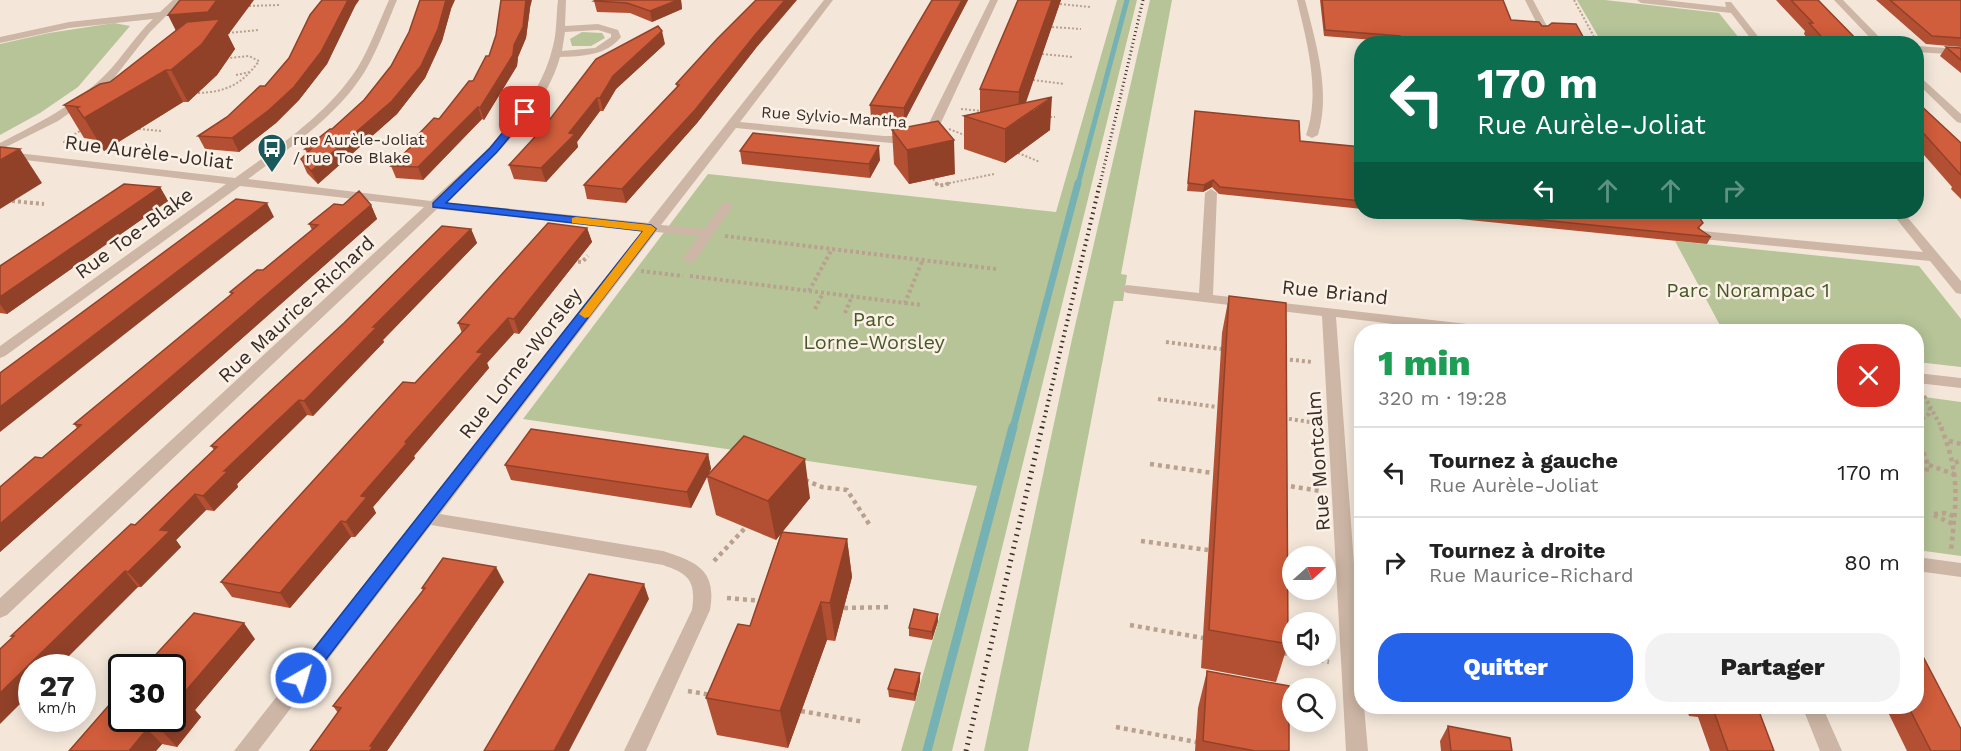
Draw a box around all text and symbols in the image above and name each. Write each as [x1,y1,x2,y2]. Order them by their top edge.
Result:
text: 170 m [1477,59,1598,108]
icon: left [1378,60,1456,138]
pin [499,86,550,137]
icon: arrive [508,95,541,128]
street label: Rue Sylvio-Mantha [760,102,908,132]
text: Rue Aurèle-Joliat [1477,109,1706,141]
street label: Rue Aurèle-Joliat [63,130,235,174]
place label: rue Aurèle-Joliat / rue Toe Blake [293,130,425,167]
bus stop icon: rue Aurèle-Joliat / rue Toe Blake [256,132,288,174]
icon: left [1528,174,1561,207]
icon: ahead [1591,174,1624,207]
icon: ahead [1654,174,1687,207]
icon: right [1717,174,1750,207]
street label: Rue Toe-Blake [70,182,198,284]
street label: Rue Maurice-Richard [213,230,379,388]
street label: Rue Briand [1281,274,1389,310]
park label: Parc Norampac 1 [1666,278,1830,302]
street label: Rue Lorne-Worsley [453,282,587,443]
park label: Parc Lorne-Worsley [803,307,945,354]
text: 1 min [1378,342,1471,384]
button: close [1837,344,1900,407]
text: 320 m · 19:28 [1378,386,1507,410]
street label: Rue Montcalm [1301,390,1335,532]
text: Tournez à gauche [1429,448,1618,473]
icon: left [1378,456,1411,489]
text: 170 m [1837,460,1900,485]
text: Rue Aurèle-Joliat [1429,473,1598,497]
text: Tournez à droite [1429,538,1606,563]
north arrow [1282,546,1336,600]
map controls [1282,546,1336,732]
icon: right [1378,546,1411,579]
text: 80 m [1844,550,1900,575]
text: Rue Maurice-Richard [1429,563,1634,587]
button: sound [1282,612,1336,666]
button: Quitter [1378,633,1633,702]
button: Partager [1645,633,1900,702]
position arrow [269,646,333,710]
speed limit sign: 30 [108,654,186,732]
text: 27 [39,668,75,703]
button: search [1282,678,1336,732]
text: km/h [38,699,76,717]

